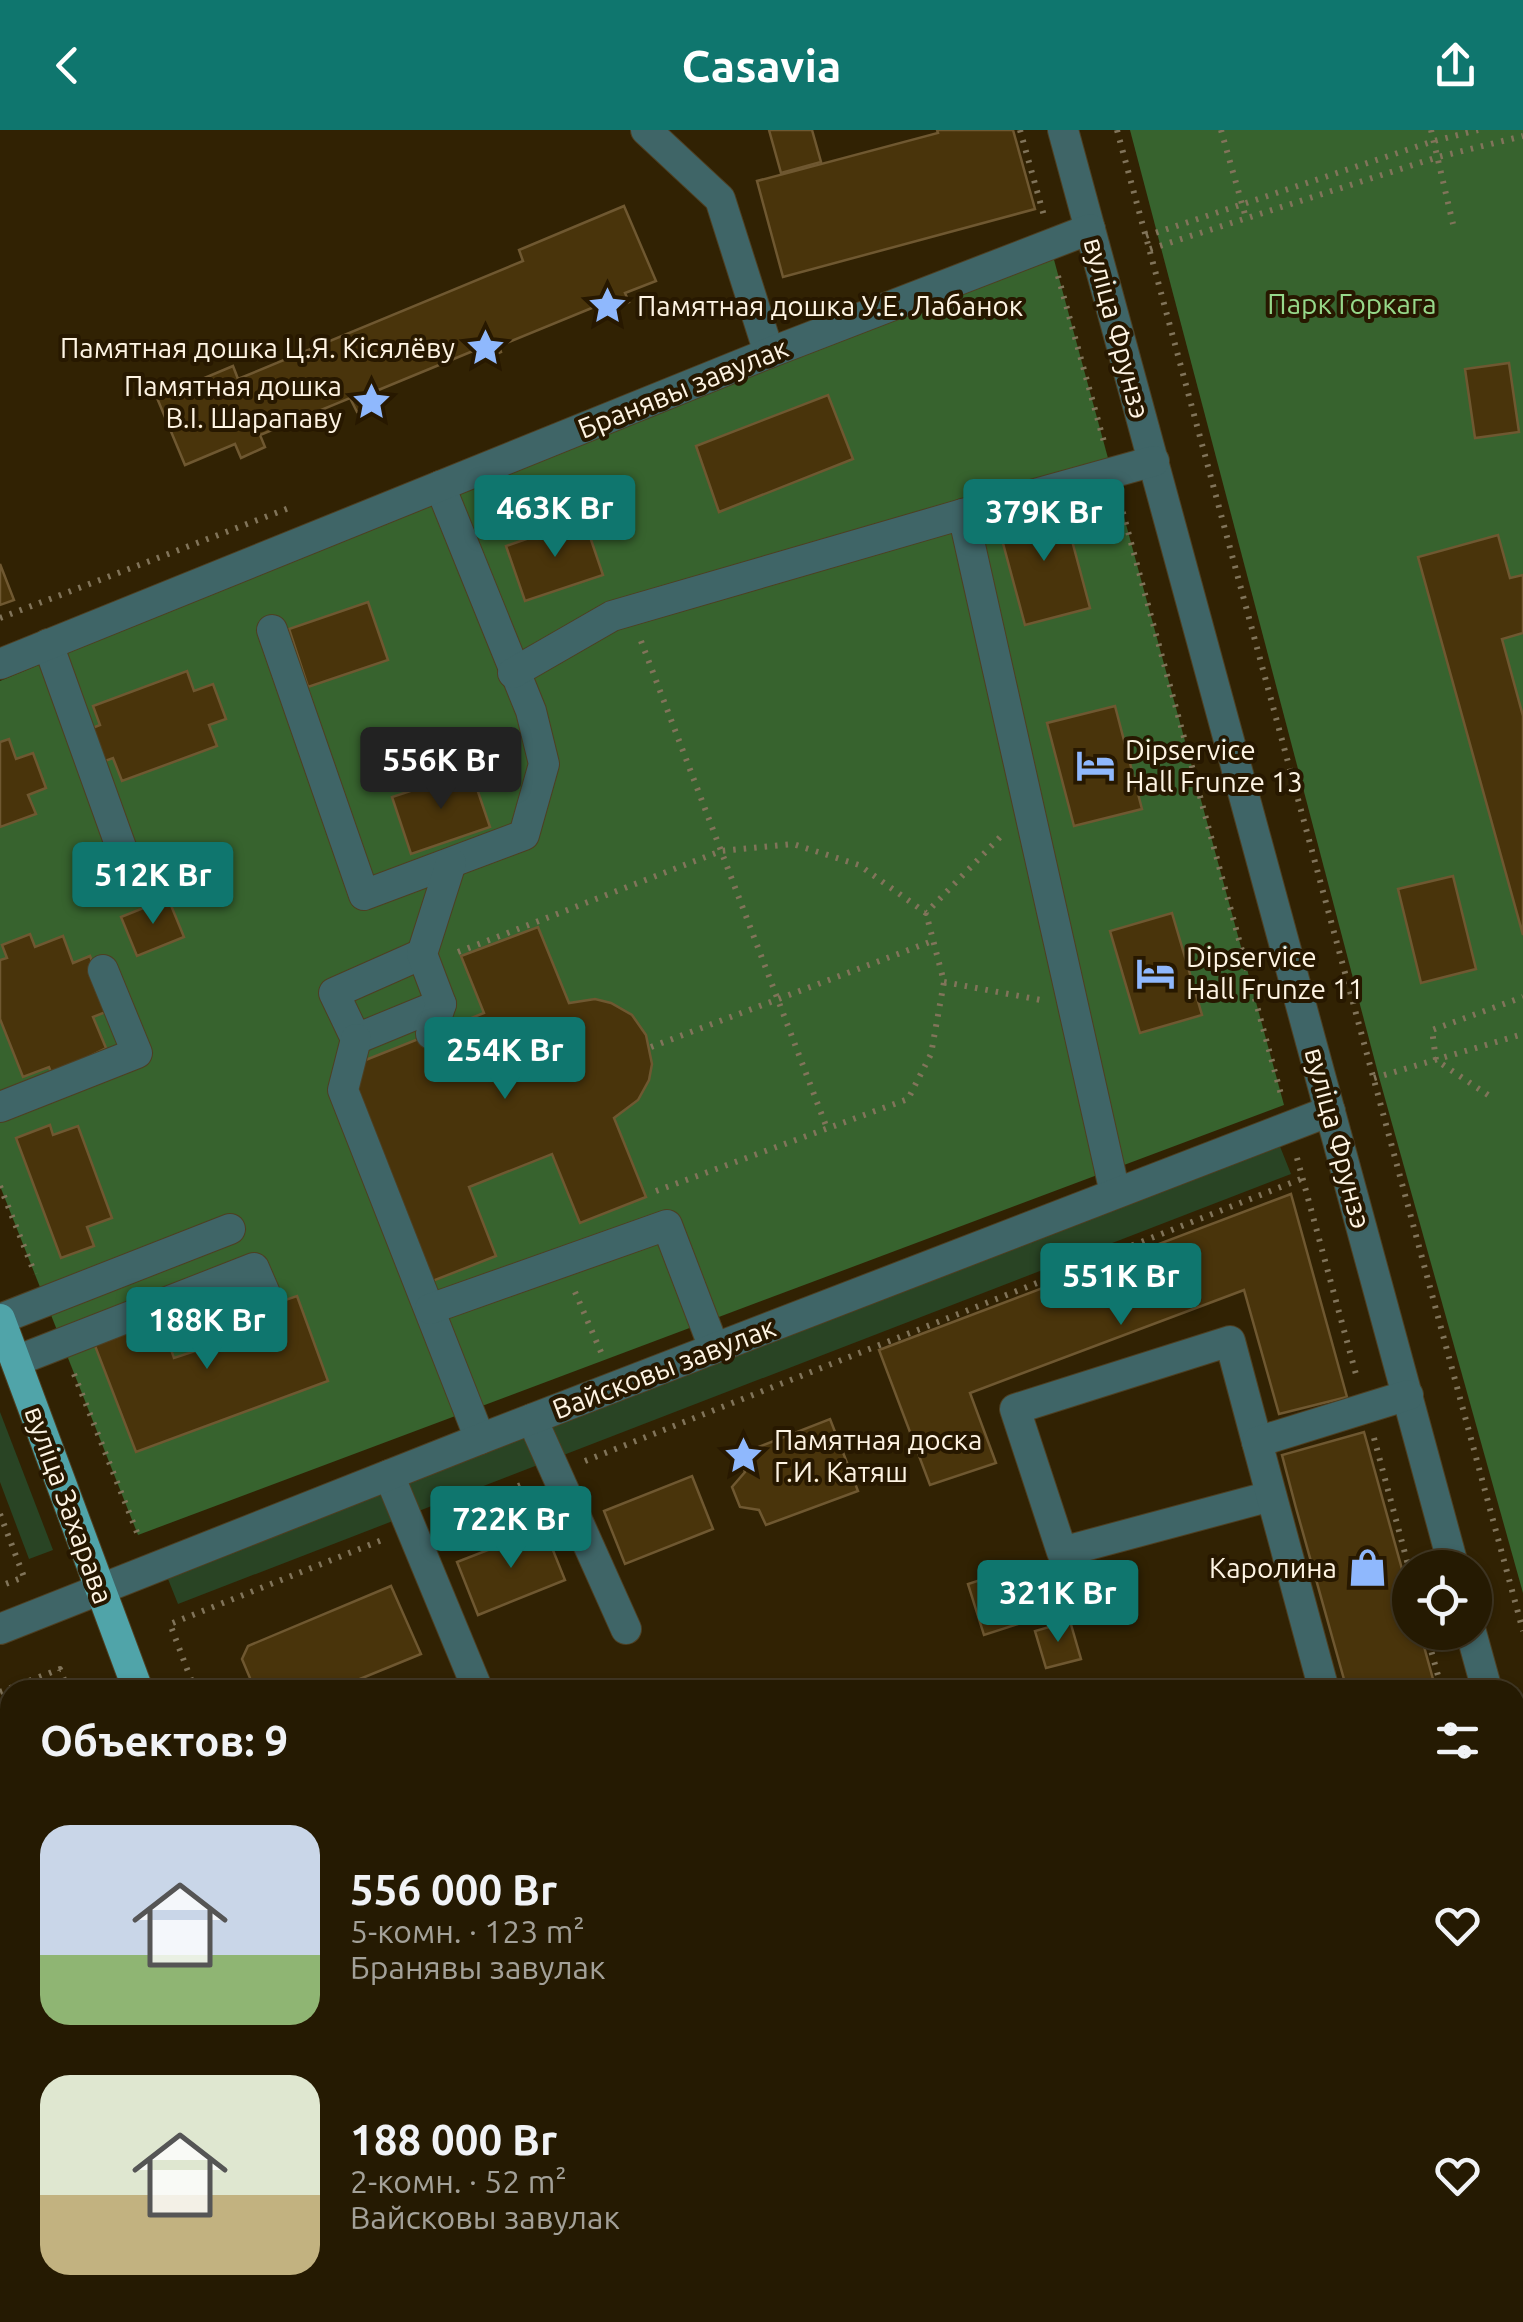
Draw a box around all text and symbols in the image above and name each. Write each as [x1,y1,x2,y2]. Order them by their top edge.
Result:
icon: back [40,38,95,93]
icon: share [1428,38,1483,93]
text: Casavia [682,40,841,91]
street label: вуліца Фрунзэ [1078,234,1157,422]
place icon: Памятная дошка У.Е. Лабанок [586,285,628,327]
park label: Парк Горкага [1267,288,1437,319]
place label: Памятная дошка У.Е. Лабанок [637,290,1023,321]
place icon: Памятная дошка Ц.Я. Кісялёву [464,327,506,369]
street label: Бранявы завулак [573,331,792,444]
place label: Памятная дошка Ц.Я. Кісялёву [60,332,455,363]
place label: Памятная дошка В.І. Шарапаву [124,370,342,433]
place icon: Памятная дошка В.І. Шарапаву [351,381,393,423]
pin: 463K Br [463,475,647,560]
pin: 379K Br [952,479,1136,564]
text: 463K Br [496,489,614,525]
text: 379K Br [985,493,1103,529]
pin: 556K Br [349,727,533,812]
place label: Dipservice Hall Frunze 13 [1125,734,1303,797]
text: 556K Br [382,741,500,777]
hotel icon: Dipservice Hall Frunze 13 [1074,745,1116,787]
pin: 512K Br [61,842,245,927]
text: 512K Br [94,856,212,892]
place label: Dipservice Hall Frunze 11 [1186,941,1364,1004]
hotel icon: Dipservice Hall Frunze 11 [1135,952,1177,994]
pin: 254K Br [413,1017,597,1102]
text: 254K Br [446,1031,564,1067]
street label: вуліца Фрунзэ [1299,1044,1378,1232]
pin: 551K Br [1029,1243,1213,1328]
text: 551K Br [1062,1257,1180,1293]
pin: 188K Br [115,1287,299,1372]
text: 188K Br [148,1301,266,1337]
street label: Вайсковы завулак [548,1311,780,1424]
street label: вуліца Захарава [19,1402,120,1608]
place label: Памятная доска Г.И. Катяш [774,1424,982,1487]
place icon: Памятная доска Г.И. Катяш [723,1435,765,1477]
pin: 722K Br [419,1486,603,1571]
text: 722K Br [452,1500,570,1536]
shop icon: Каролина [1346,1547,1388,1589]
map controls [1392,1550,1492,1650]
button: locate [1392,1550,1492,1650]
place label: Каролина [1209,1552,1337,1583]
pin: 321K Br [966,1560,1150,1645]
text: 321K Br [999,1574,1117,1610]
icon: filters [1430,1713,1485,1768]
text: Объектов: 9 [40,1717,288,1764]
icon: home [120,1865,240,1985]
text: 556 000 Br [350,1866,557,1913]
icon: heart [1430,1898,1485,1953]
text: 5-комн. · 123 m² [350,1913,585,1949]
text: Бранявы завулак [350,1949,606,1985]
icon: home [120,2115,240,2235]
text: 188 000 Br [350,2116,557,2163]
icon: heart [1430,2148,1485,2203]
text: 2-комн. · 52 m² [350,2163,567,2199]
text: Вайсковы завулак [350,2199,620,2235]

